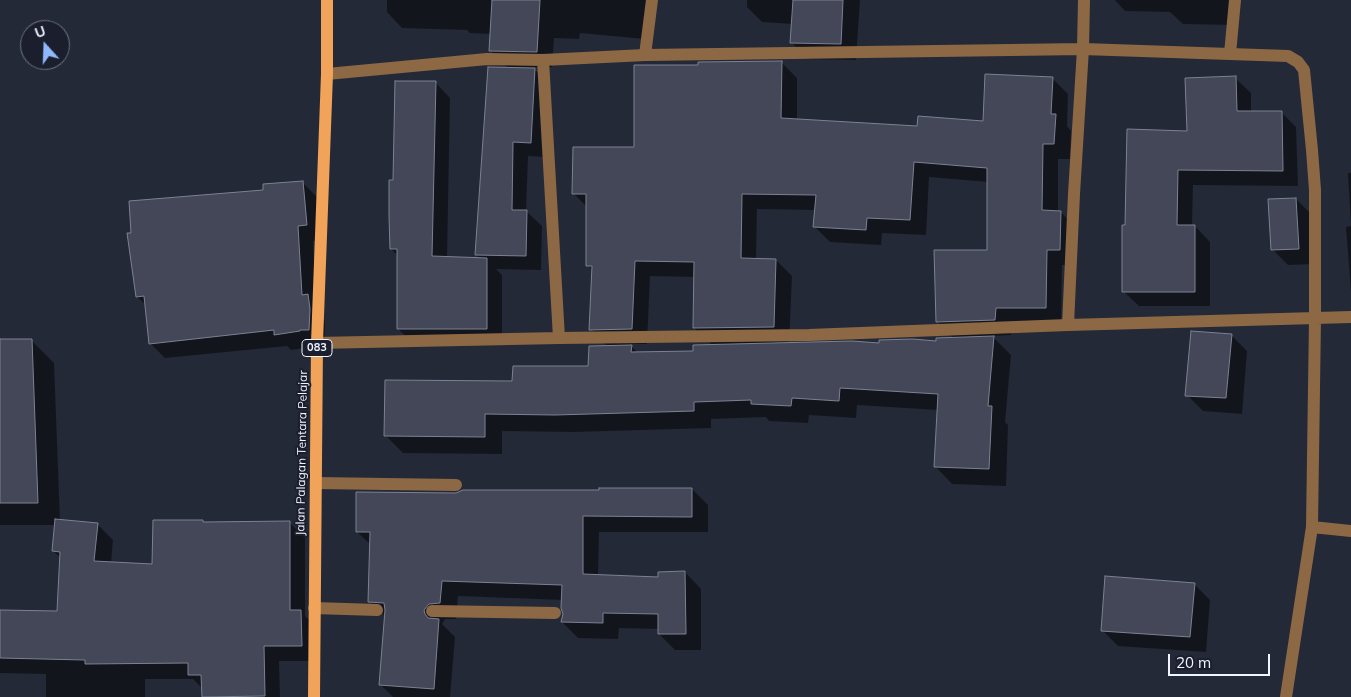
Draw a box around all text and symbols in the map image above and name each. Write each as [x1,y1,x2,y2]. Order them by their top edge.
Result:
north arrow [20,20,70,70]
text: U [32,22,48,42]
road number: 083 [302,339,332,356]
street label: Jalan Palagan Tentara Pelajar [293,370,311,536]
scale bar [1171,644,1274,676]
text: 20 m [1176,653,1211,672]

